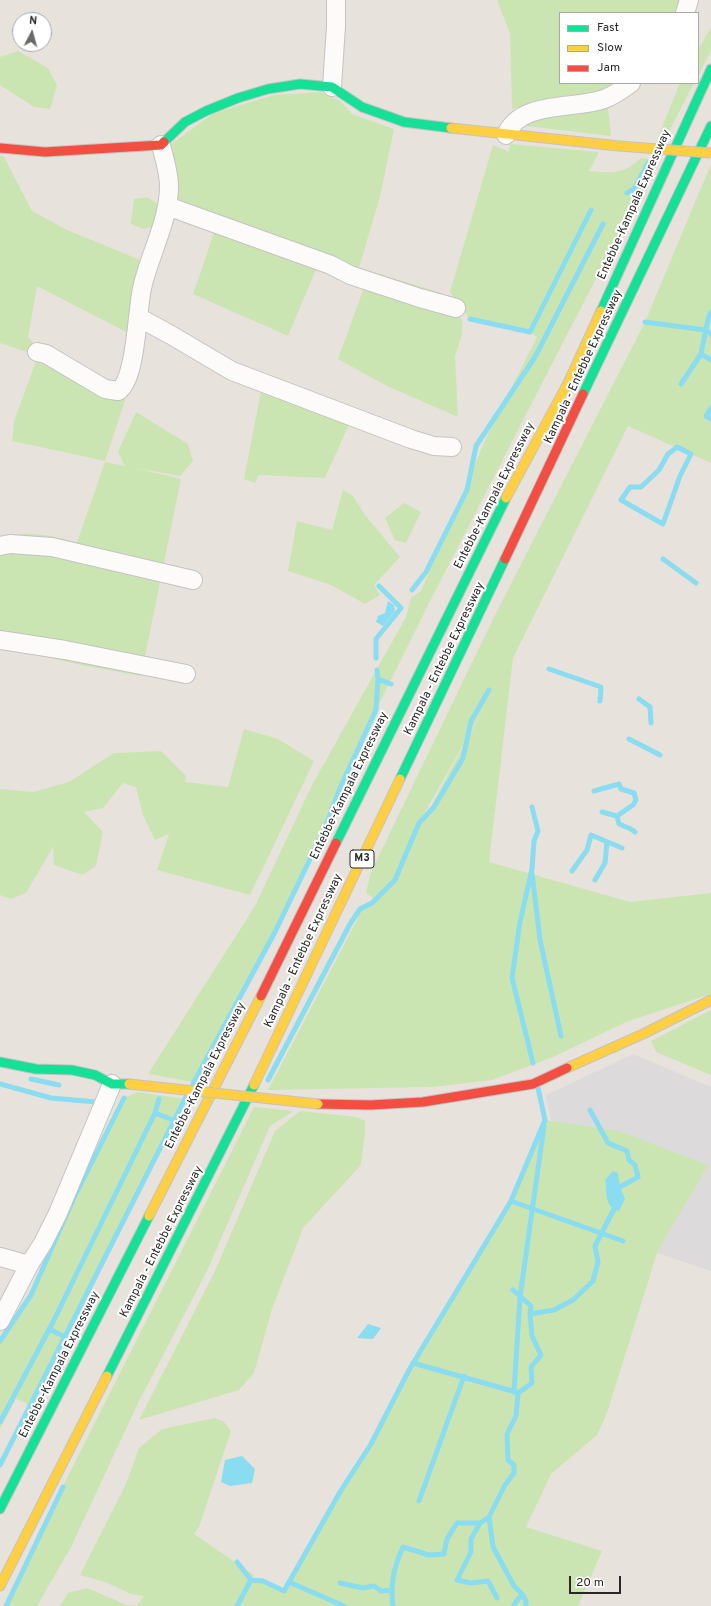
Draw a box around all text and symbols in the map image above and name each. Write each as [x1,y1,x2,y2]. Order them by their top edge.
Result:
north arrow [12,12,52,52]
legend [559,12,699,84]
text: N [28,14,38,28]
text: Fast [597,20,619,36]
text: Slow [597,40,623,56]
text: Jam [597,60,620,76]
street label: Entebbe-Kampala Expressway [595,128,675,282]
street label: Kampala - Entebbe Expressway [542,288,626,446]
street label: Entebbe-Kampala Expressway [452,420,538,572]
street label: Kampala - Entebbe Expressway [402,580,488,738]
street label: Entebbe-Kampala Expressway [308,710,392,862]
road number: M3 [350,850,374,868]
street label: Kampala - Entebbe Expressway [262,872,346,1030]
street label: Entebbe-Kampala Expressway [163,1000,249,1152]
street label: Kampala - Entebbe Expressway [117,1164,207,1320]
street label: Entebbe-Kampala Expressway [17,1289,103,1441]
scale bar [571,1568,623,1594]
text: 20 m [576,1575,604,1591]

